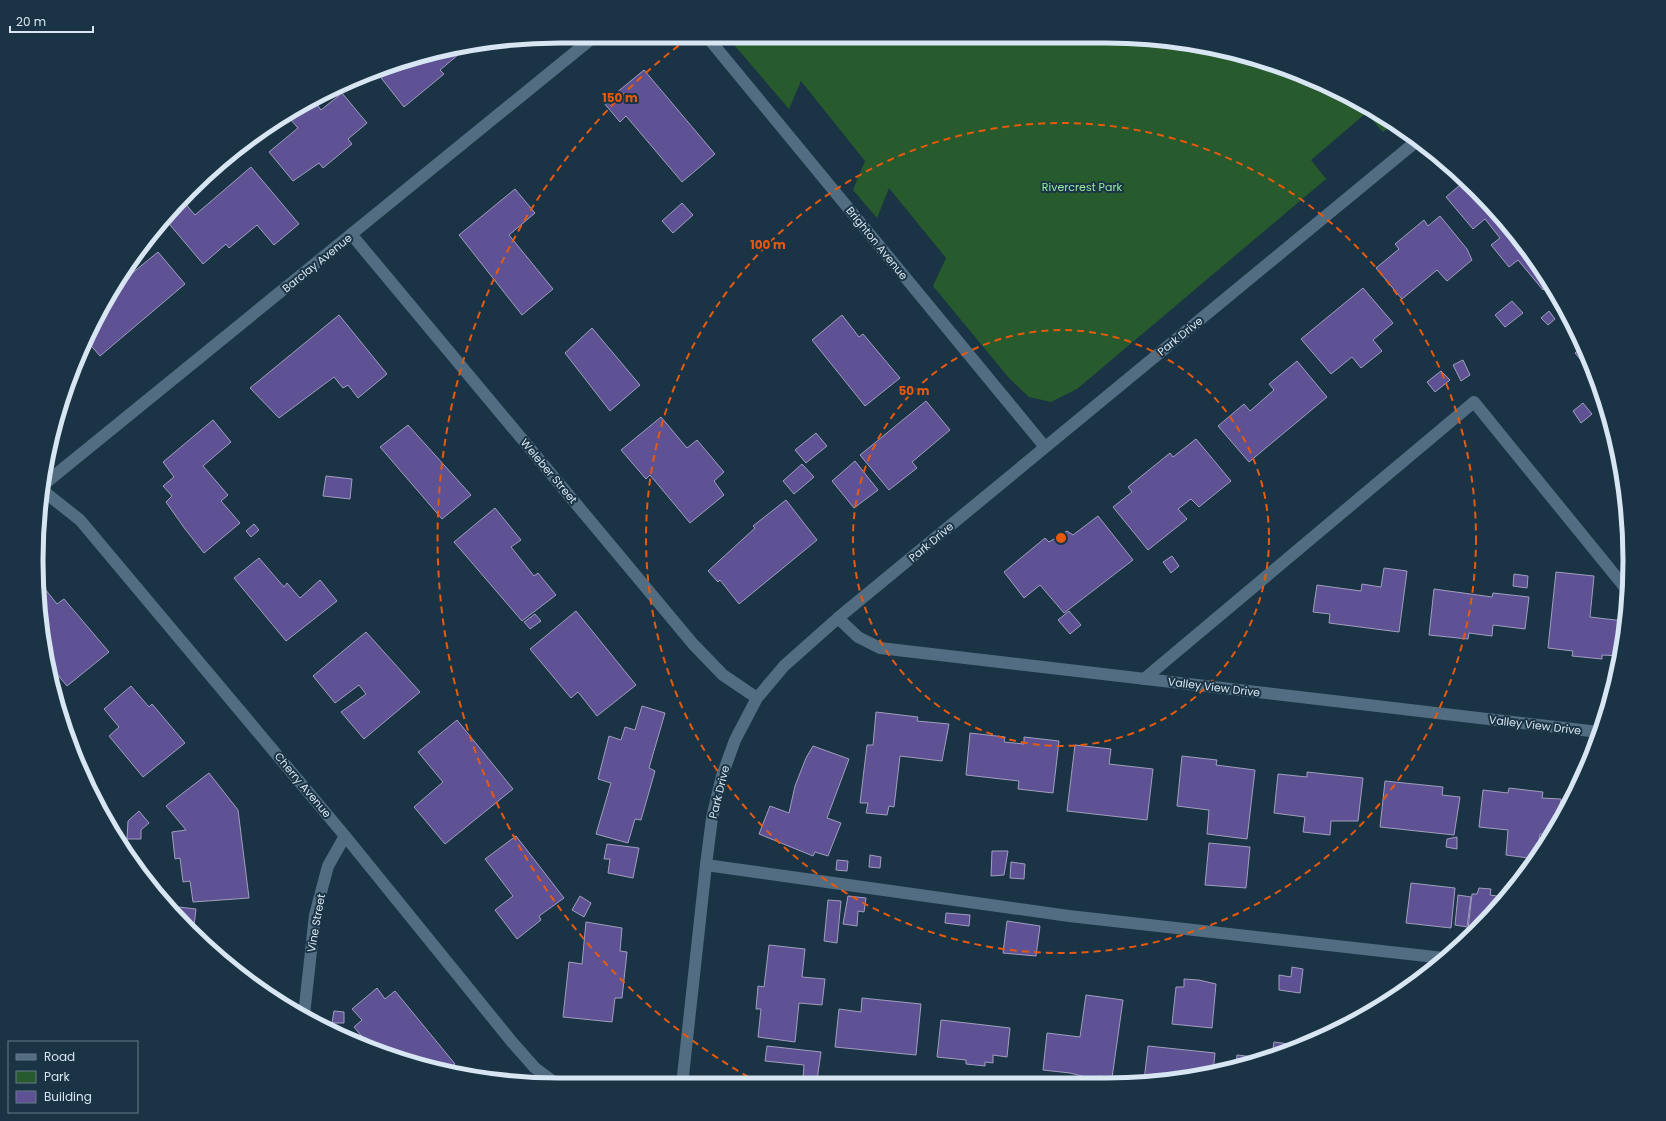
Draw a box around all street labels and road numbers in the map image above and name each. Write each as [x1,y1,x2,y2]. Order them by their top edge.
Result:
street label: Brighton Avenue [842,203,912,283]
street label: Barclay Avenue [279,230,355,296]
street label: Park Drive [1154,313,1206,359]
street label: Weleber Street [517,435,581,507]
street label: Park Drive [905,518,957,566]
street label: Valley View Drive [1167,673,1261,701]
street label: Valley View Drive [1488,711,1582,739]
street label: Cherry Avenue [271,749,335,821]
street label: Park Drive [705,764,733,820]
street label: Vine Street [303,892,329,954]

